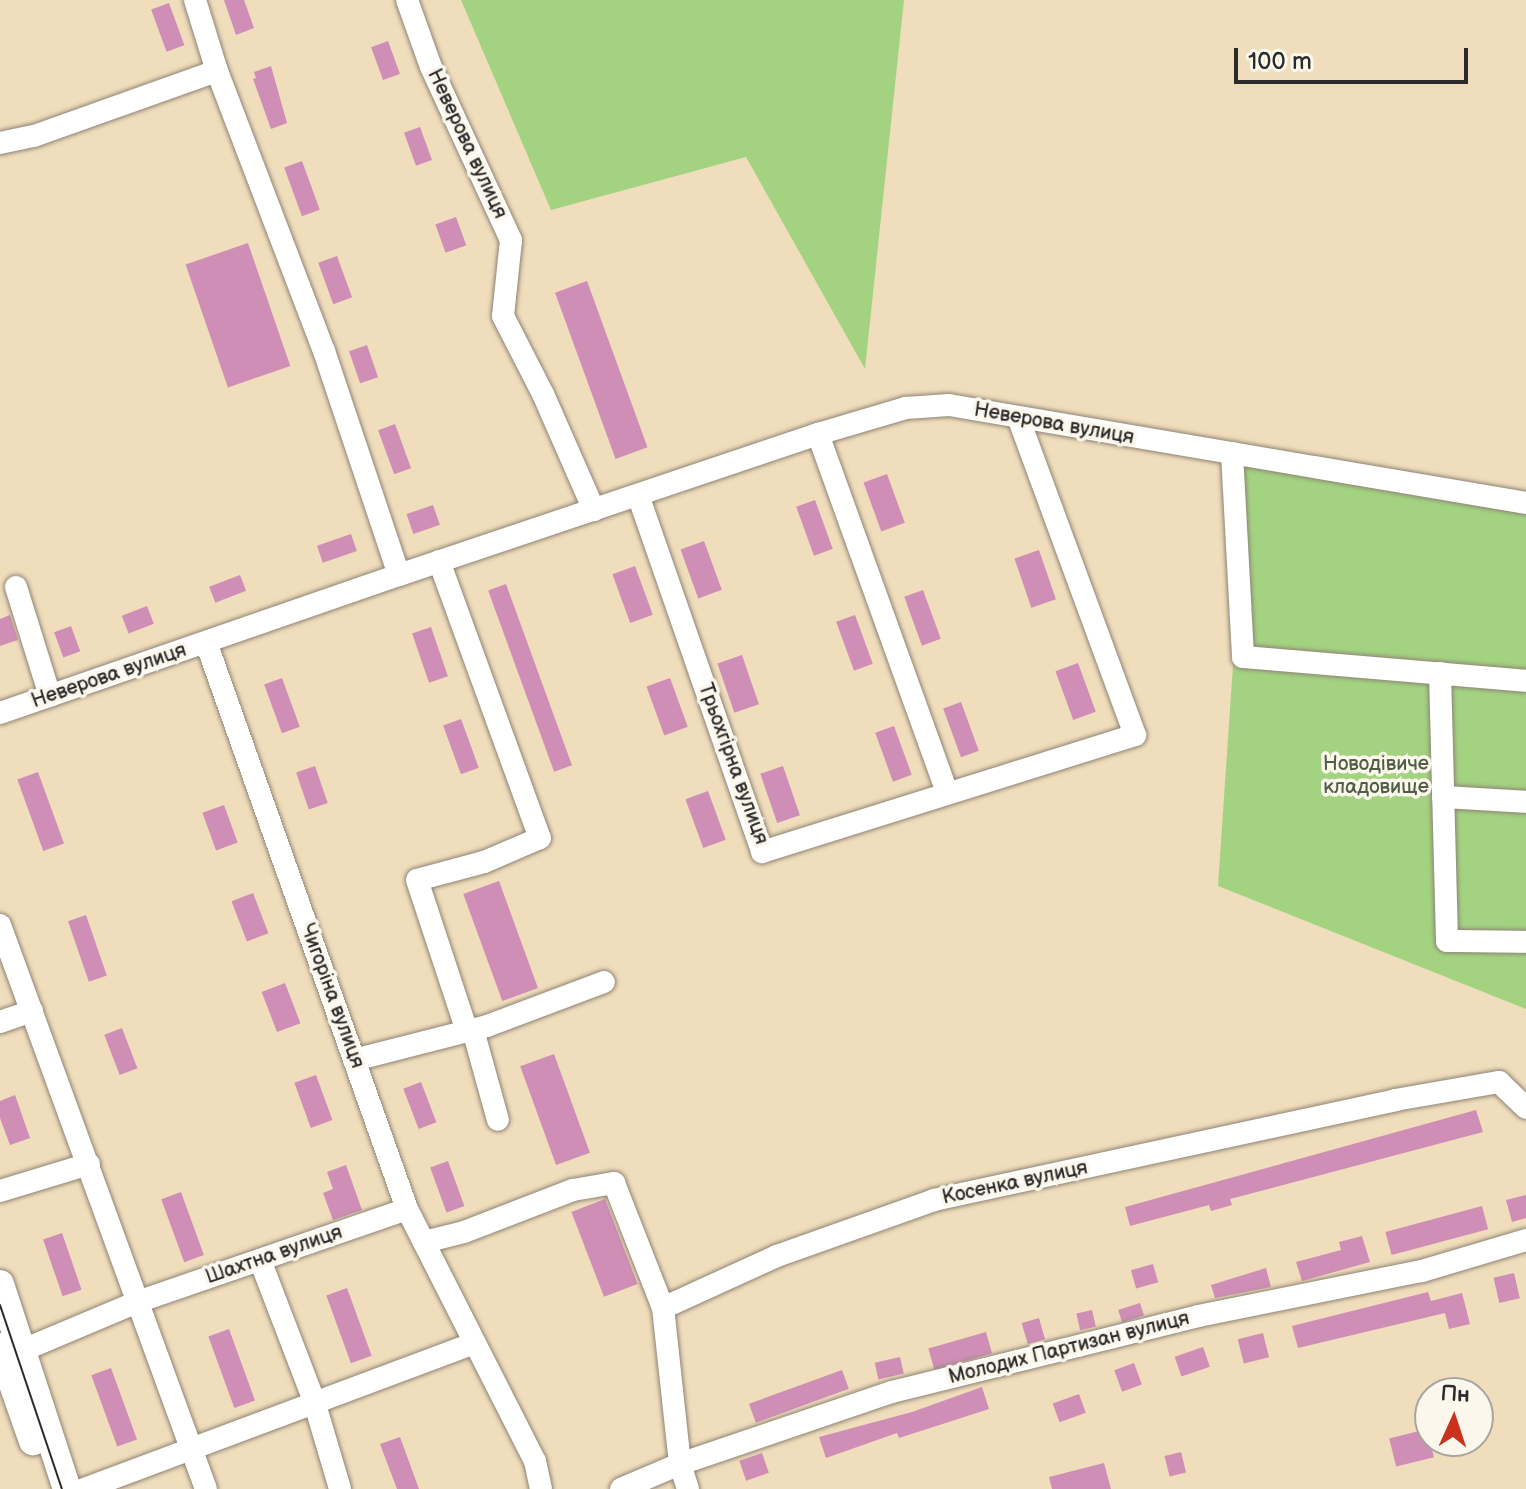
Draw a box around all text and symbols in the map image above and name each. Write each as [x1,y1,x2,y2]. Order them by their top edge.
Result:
scale bar [1238,32,1472,82]
text: 100 m [1248,47,1312,76]
street label: Неверова вулиця [422,65,512,223]
street label: Неверова вулиця [972,398,1136,450]
street label: Неверова вулиця [28,638,190,714]
street label: Трьохгірна вулиця [693,680,773,848]
park label: Новодівиче кладовище [1323,752,1429,799]
street label: Чигоріна вулиця [295,920,369,1072]
street label: Косенка вулиця [940,1156,1090,1210]
street label: Шахтна вулиця [202,1220,346,1290]
street label: Молодих Партизан вулиця [946,1306,1192,1390]
north arrow [1414,1377,1494,1457]
text: Пн [1440,1380,1471,1409]

